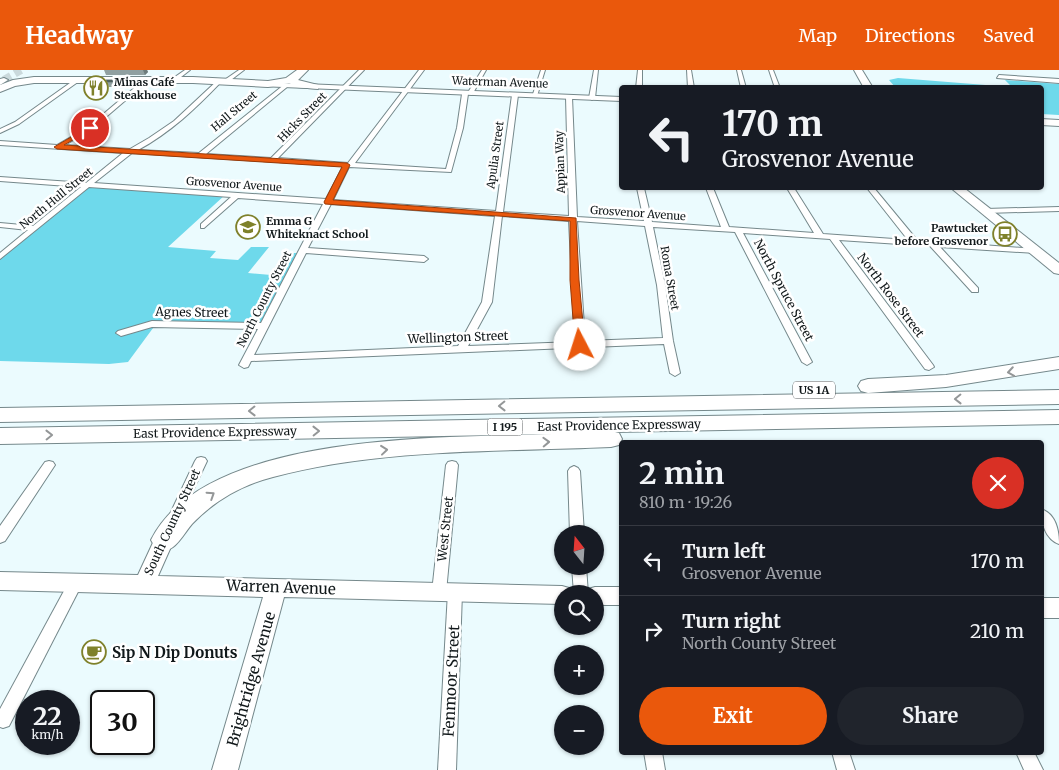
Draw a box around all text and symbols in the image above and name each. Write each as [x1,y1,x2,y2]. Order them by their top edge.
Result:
text: Headway [25,20,133,51]
text: Map [799,24,837,47]
text: Directions [865,24,955,47]
text: Saved [983,24,1034,47]
street label: Waterman Avenue [451,73,549,91]
restaurant icon: Minas Café Steakhouse [83,75,109,101]
place label: Minas Café Steakhouse [114,75,176,102]
street label: Hall Street [208,87,260,134]
street label: Hicks Street [275,89,330,145]
text: 170 m [722,102,823,146]
icon: left [639,105,704,170]
pin [69,107,111,149]
icon: arrive [76,114,104,142]
street label: Apulia Street [483,120,507,191]
street label: Appian Way [552,130,568,195]
text: Grosvenor Avenue [722,145,914,173]
street label: North Hull Street [17,164,96,232]
street label: Grosvenor Avenue [186,174,283,194]
street label: Grosvenor Avenue [590,203,687,223]
school or university icon: Emma G Whiteknact School [235,214,261,240]
place label: Emma G Whiteknact School [265,214,369,241]
place label: Pawtucket before Grosvenor [895,221,989,248]
bus stop icon: Pawtucket before Grosvenor [992,221,1018,247]
street label: North Spruce Street [751,236,817,344]
street label: Roma Street [657,245,683,312]
street label: North County Street [234,248,295,349]
street label: North Rose Street [854,250,928,340]
street label: Agnes Street [154,304,229,320]
position arrow [553,318,605,370]
street label: Wellington Street [406,328,509,346]
one-way arrow [1007,366,1015,376]
road number: US 1A [793,382,835,398]
one-way arrow [954,393,962,404]
one-way arrow [498,401,506,411]
one-way arrow [248,406,256,416]
street label: East Providence Expressway [537,416,701,434]
road number: I 195 [488,418,522,436]
street label: East Providence Expressway [133,423,297,441]
one-way arrow [312,425,320,436]
one-way arrow [45,430,53,441]
one-way arrow [542,436,550,447]
one-way arrow [380,445,388,456]
text: 2 min [639,454,724,492]
button: close [972,457,1024,509]
street label: South County Street [141,466,203,578]
one-way arrow [206,492,215,501]
text: 810 m · 19:26 [639,492,732,512]
street label: West Street [434,495,456,563]
north arrow [554,525,604,575]
map controls [554,525,604,755]
text: Turn left [682,539,766,563]
icon: left [639,547,667,575]
text: 170 m [971,549,1024,573]
text: Grosvenor Avenue [682,563,821,583]
street label: Warren Avenue [225,576,336,598]
button: search [554,585,604,635]
street label: Brightridge Avenue [223,609,279,749]
text: Turn right [682,609,781,633]
icon: right [639,617,667,645]
text: 210 m [970,619,1024,643]
street label: Fenmoor Street [439,624,463,738]
text: North County Street [682,633,836,653]
cafe icon: Sip N Dip Donuts [81,639,107,665]
place label: Sip N Dip Donuts [112,643,238,662]
button: + [554,645,604,695]
button: Exit [639,687,827,745]
button: Share [837,687,1024,745]
speed limit sign: 30 [90,690,155,755]
text: 22 [33,700,62,732]
button: − [554,705,604,755]
text: km/h [32,727,63,742]

